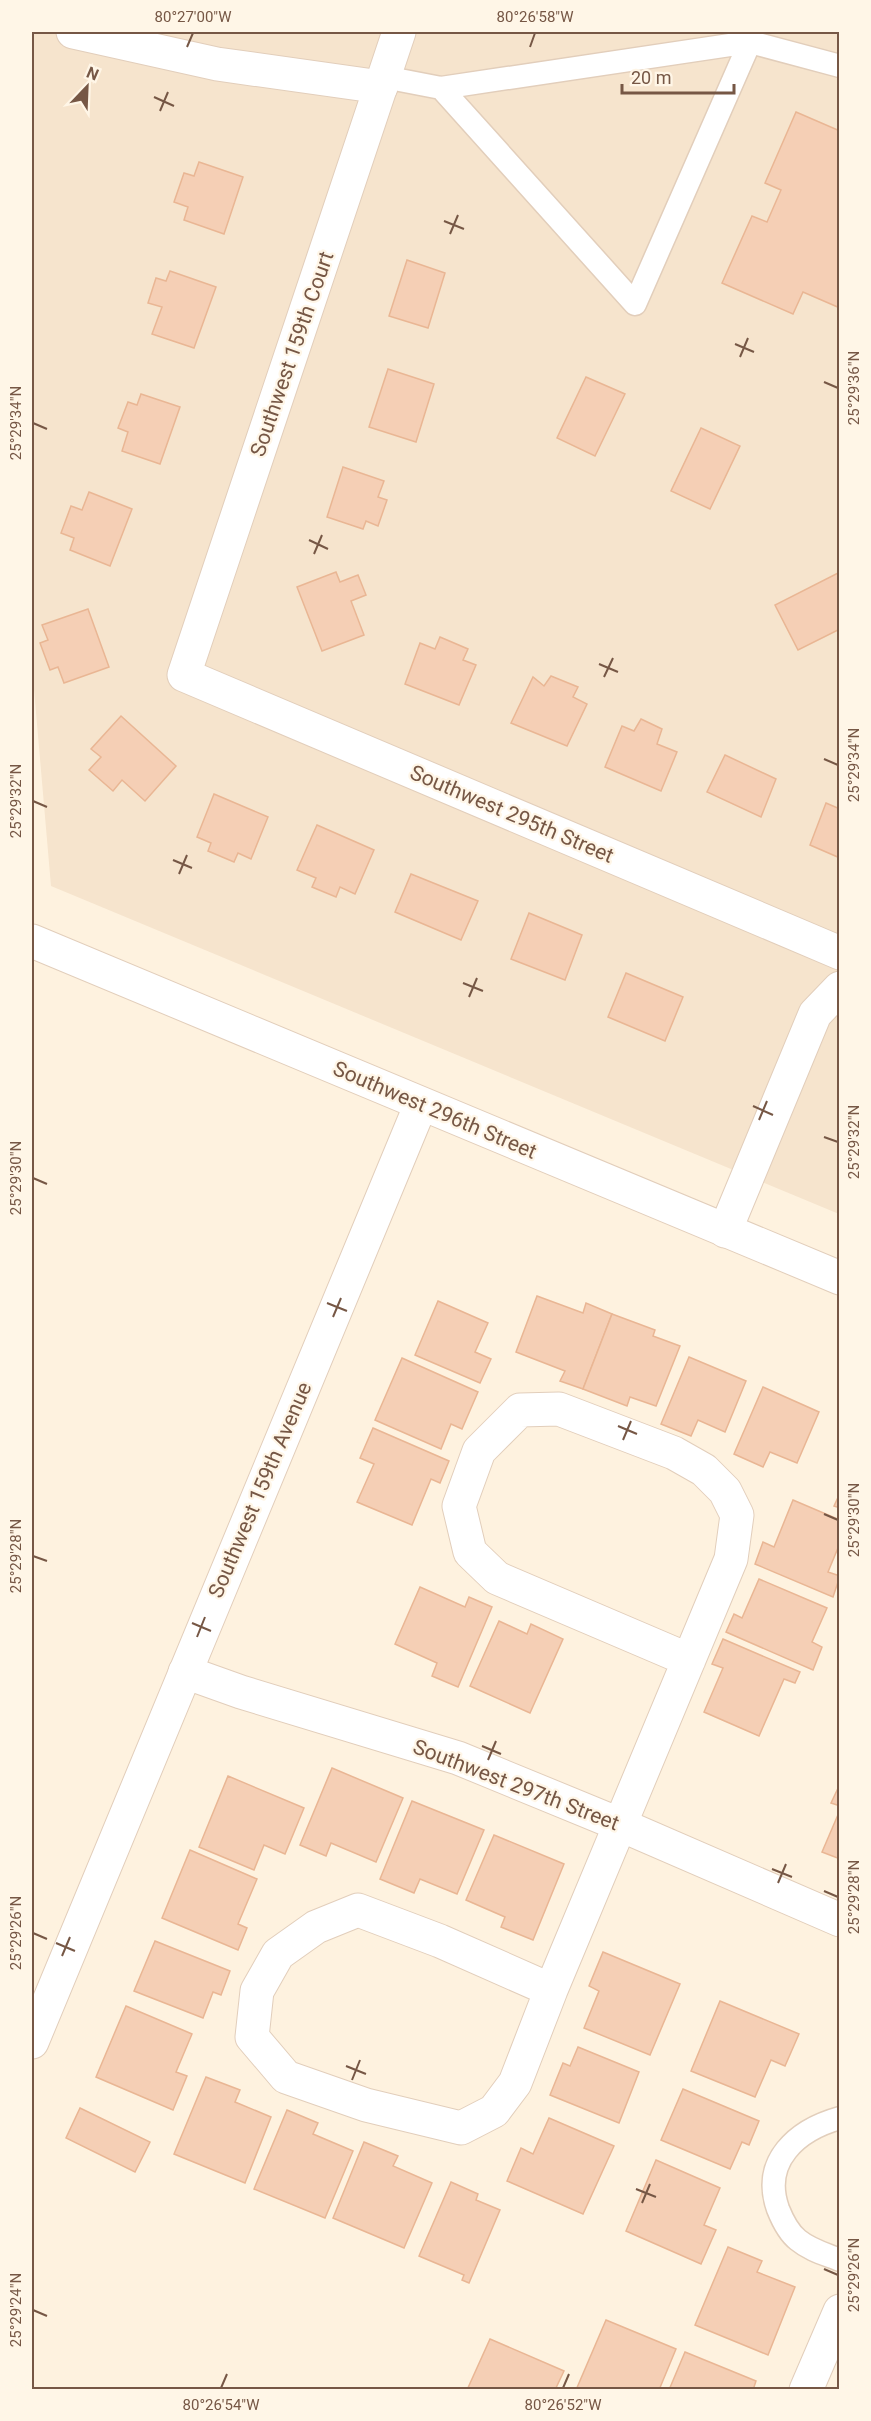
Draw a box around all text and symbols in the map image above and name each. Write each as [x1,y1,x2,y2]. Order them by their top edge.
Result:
text: 80°27'00"W [155,8,231,26]
text: 80°26'58"W [497,8,573,26]
north arrow [57,57,117,117]
scale bar [622,57,734,95]
text: N [84,63,102,85]
text: 20 m [631,67,671,88]
street label: Southwest 159th Court [246,248,338,460]
text: 25°29'36"N [845,351,863,425]
text: 25°29'34"N [7,386,25,460]
text: 25°29'34"N [845,728,863,802]
street label: Southwest 295th Street [407,760,617,868]
text: 25°29'32"N [7,764,25,838]
street label: Southwest 296th Street [330,1056,540,1164]
text: 25°29'32"N [845,1105,863,1179]
text: 25°29'30"N [7,1141,25,1215]
street label: Southwest 159th Avenue [204,1379,316,1601]
text: 25°29'30"N [845,1483,863,1557]
text: 25°29'28"N [7,1519,25,1593]
street label: Southwest 297th Street [410,1735,623,1835]
text: 25°29'28"N [845,1860,863,1934]
text: 25°29'26"N [7,1896,25,1970]
text: 25°29'26"N [845,2238,863,2312]
text: 25°29'24"N [7,2273,25,2347]
text: 80°26'54"W [183,2396,259,2414]
text: 80°26'52"W [525,2396,601,2414]

